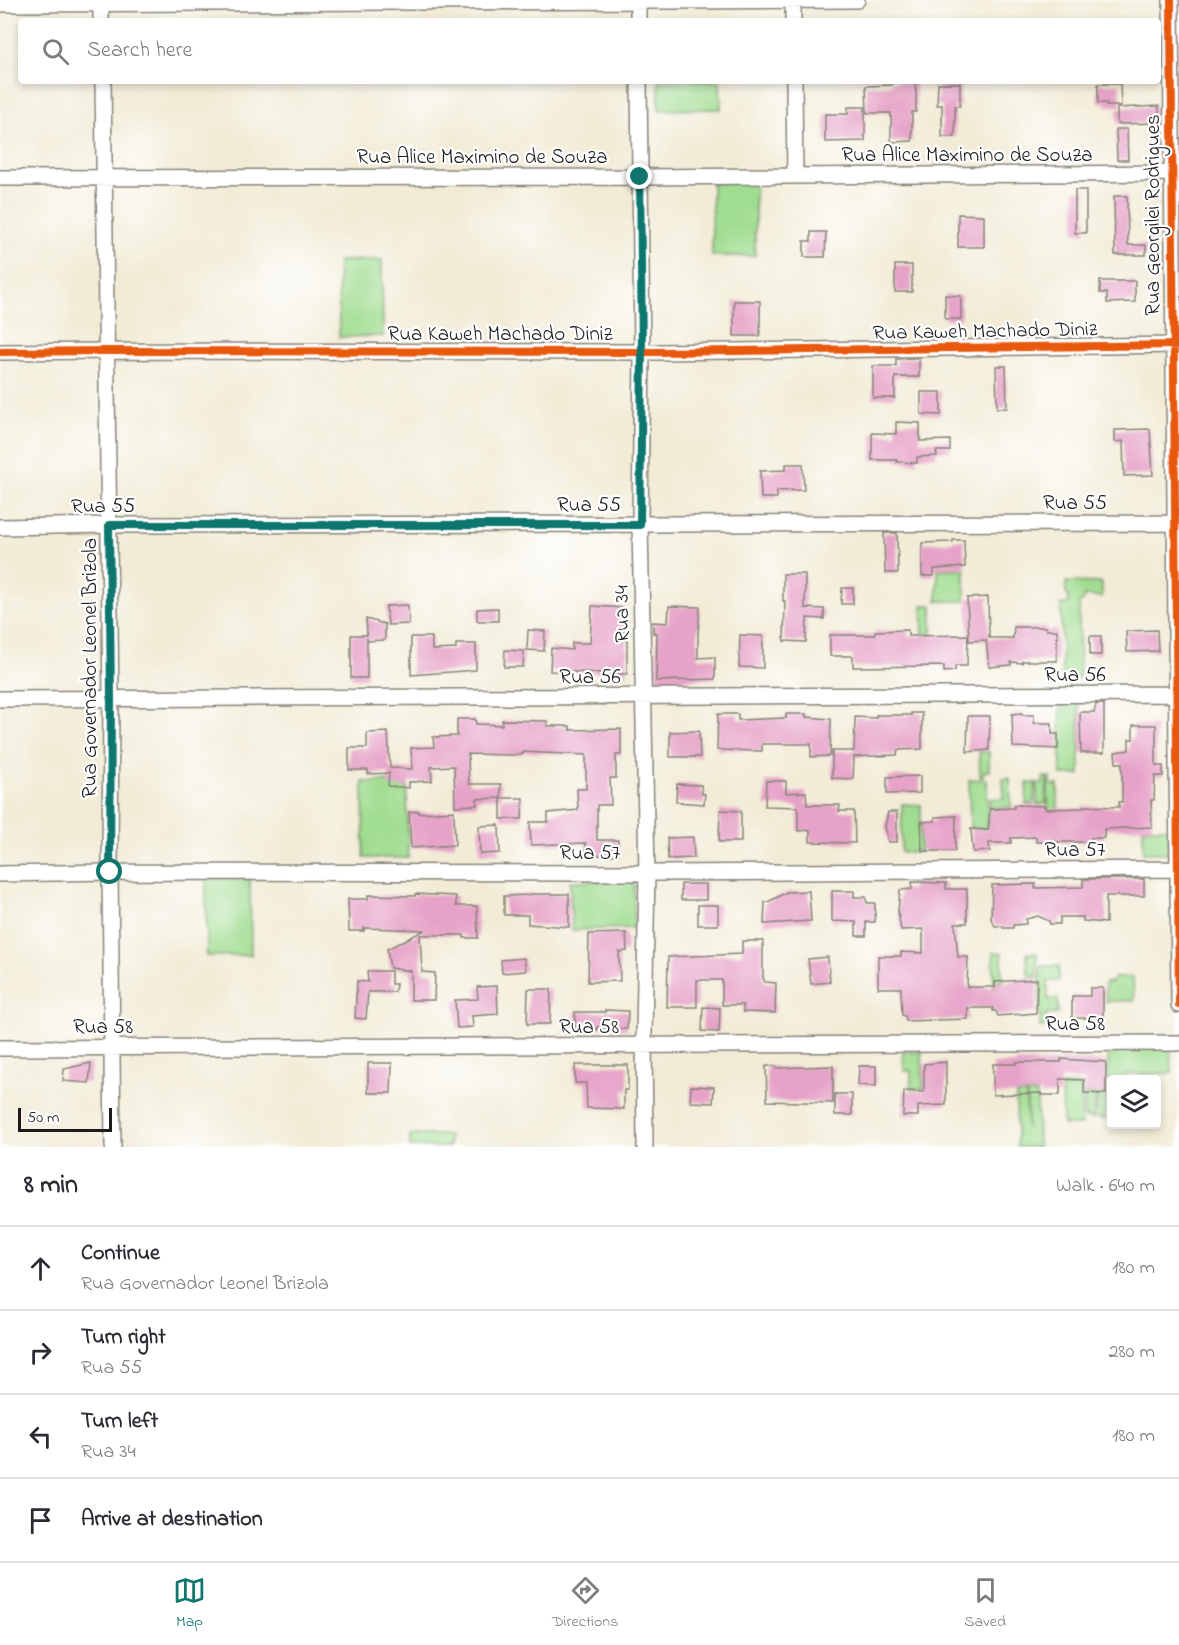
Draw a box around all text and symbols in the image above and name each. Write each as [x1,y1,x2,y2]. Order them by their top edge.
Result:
search box [18,18,1161,84]
icon: search [39,35,72,68]
text: Search here [87,35,192,67]
street label: Rua Georgilei Rodrigues [1139,114,1171,316]
street label: Rua Alice Maximino de Souza [841,141,1093,171]
street label: Rua Alice Maximino de Souza [356,143,608,173]
route end [626,163,652,189]
street label: Rua Kaweh Machado Diniz [872,315,1098,349]
street label: Rua Kaweh Machado Diniz [388,320,613,350]
street label: Rua 55 [1043,489,1107,519]
street label: Rua 55 [71,491,135,523]
street label: Rua 55 [557,491,621,521]
street label: Rua Governador Leonel Brizola [76,538,106,798]
street label: Rua 34 [607,585,638,643]
street label: Rua 56 [1044,661,1106,691]
street label: Rua 56 [559,663,621,693]
street label: Rua 57 [1045,836,1106,866]
street label: Rua 57 [560,839,621,869]
route start [96,858,122,884]
street label: Rua 58 [1045,1010,1105,1040]
street label: Rua 58 [73,1013,133,1043]
street label: Rua 58 [559,1013,619,1043]
map controls [1107,1075,1161,1129]
button: layers [1107,1075,1161,1129]
scale bar [18,1105,112,1132]
text: 50 m [27,1106,59,1130]
text: 8 min [24,1167,78,1205]
text: Walk · 640 m [1056,1172,1155,1201]
text: Continue [81,1238,160,1270]
icon: ahead [24,1252,57,1285]
text: 180 m [1112,1254,1155,1283]
text: Rua Governador Leonel Brizola [81,1270,329,1299]
text: Turn right [81,1322,166,1354]
icon: right [24,1336,57,1369]
text: 280 m [1108,1338,1155,1367]
text: Rua 55 [81,1354,142,1383]
text: Turn left [81,1406,158,1438]
icon: left [24,1420,57,1453]
text: 180 m [1112,1422,1155,1451]
text: Rua 34 [81,1438,136,1467]
icon: arrive [24,1504,57,1537]
text: Arrive at destination [81,1504,263,1536]
tab: Map [173,1574,206,1634]
tab: Directions [552,1574,618,1634]
tab: Saved [964,1574,1006,1634]

